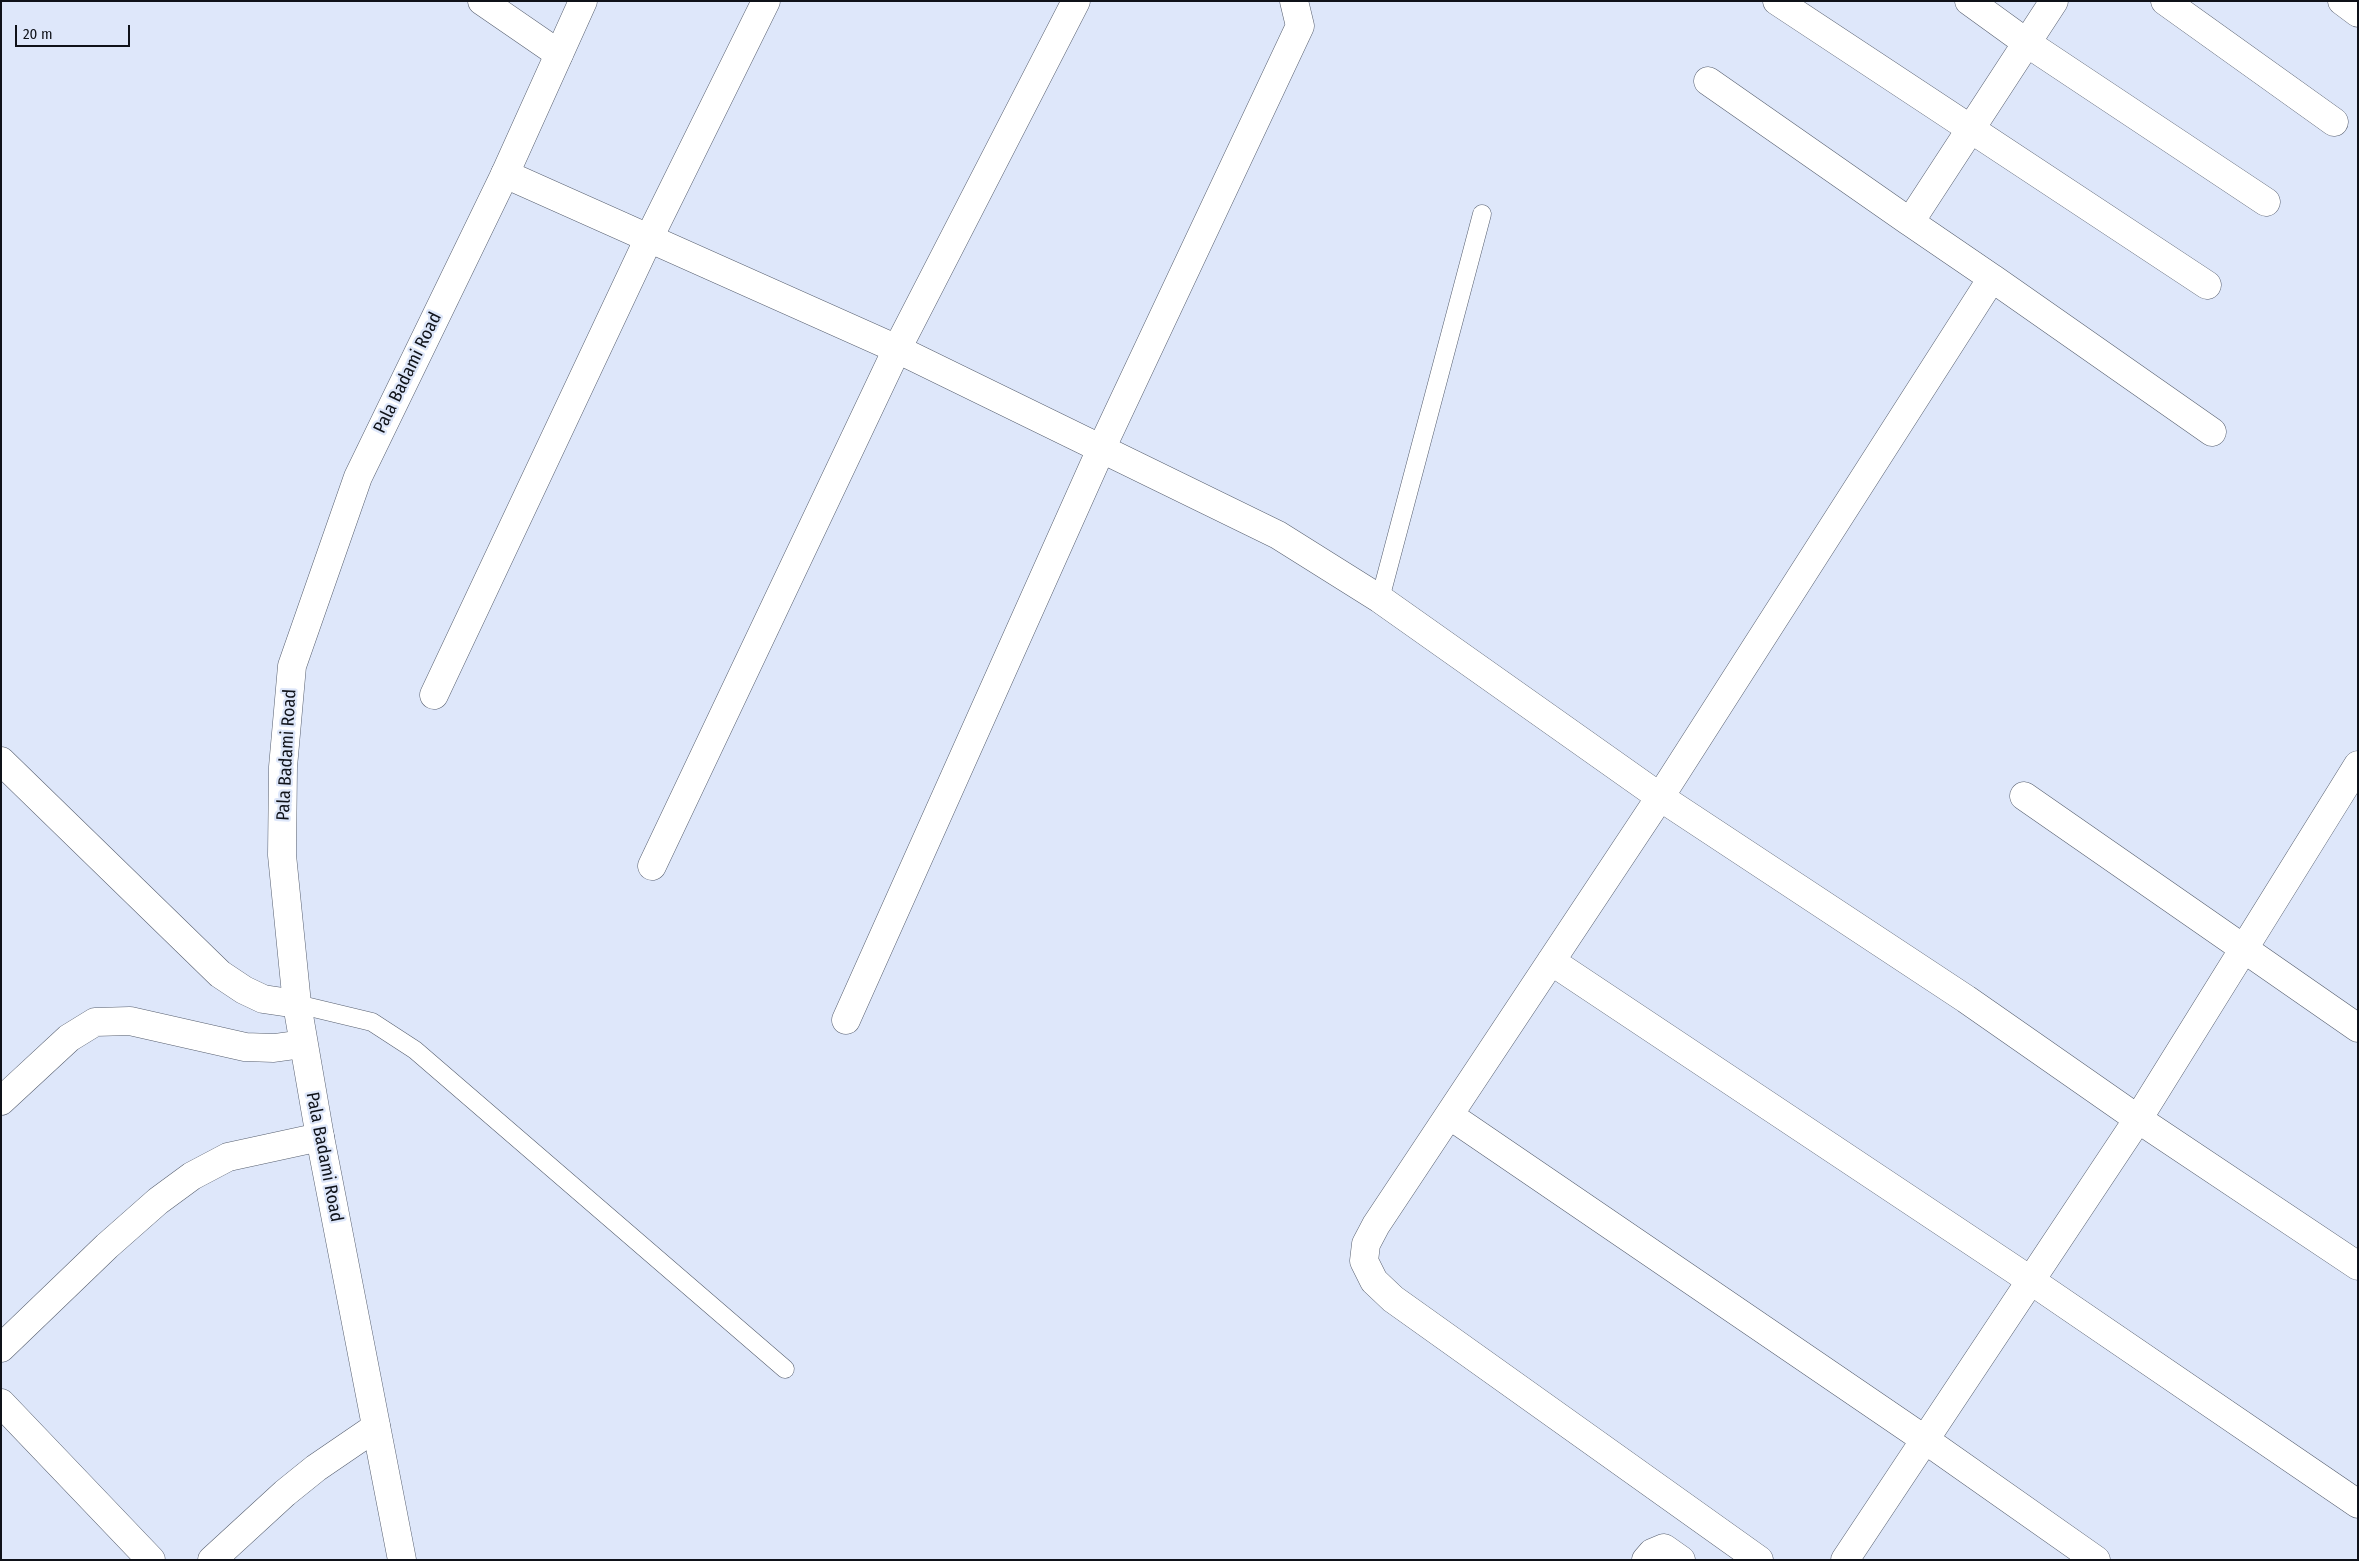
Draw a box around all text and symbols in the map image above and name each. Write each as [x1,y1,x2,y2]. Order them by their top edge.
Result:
scale bar [18,15,132,47]
text: 20 m [23,25,53,43]
street label: Pala Badami Road [369,309,447,437]
street label: Pala Badami Road [273,689,301,821]
street label: Pala Badami Road [301,1090,347,1224]

